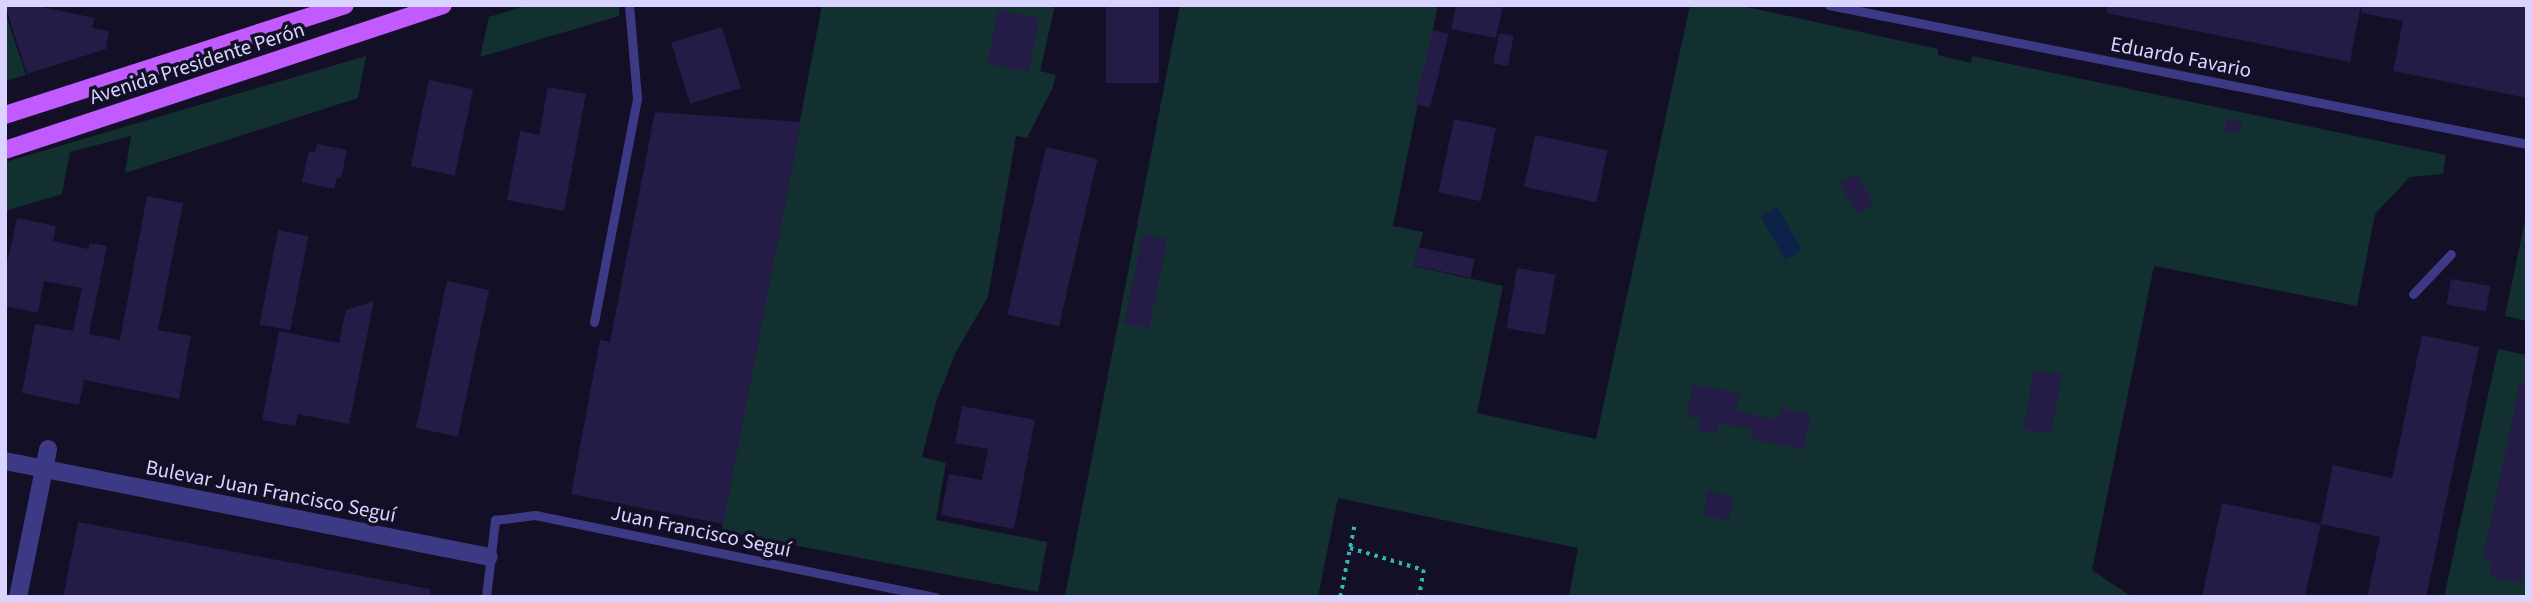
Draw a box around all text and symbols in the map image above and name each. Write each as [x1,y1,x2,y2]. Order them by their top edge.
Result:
street label: Avenida Presidente Perón [86,16,308,110]
street label: Eduardo Favario [2108,31,2254,83]
street label: Bulevar Juan Francisco Seguí [144,454,398,528]
street label: Juan Francisco Seguí [609,500,793,562]

